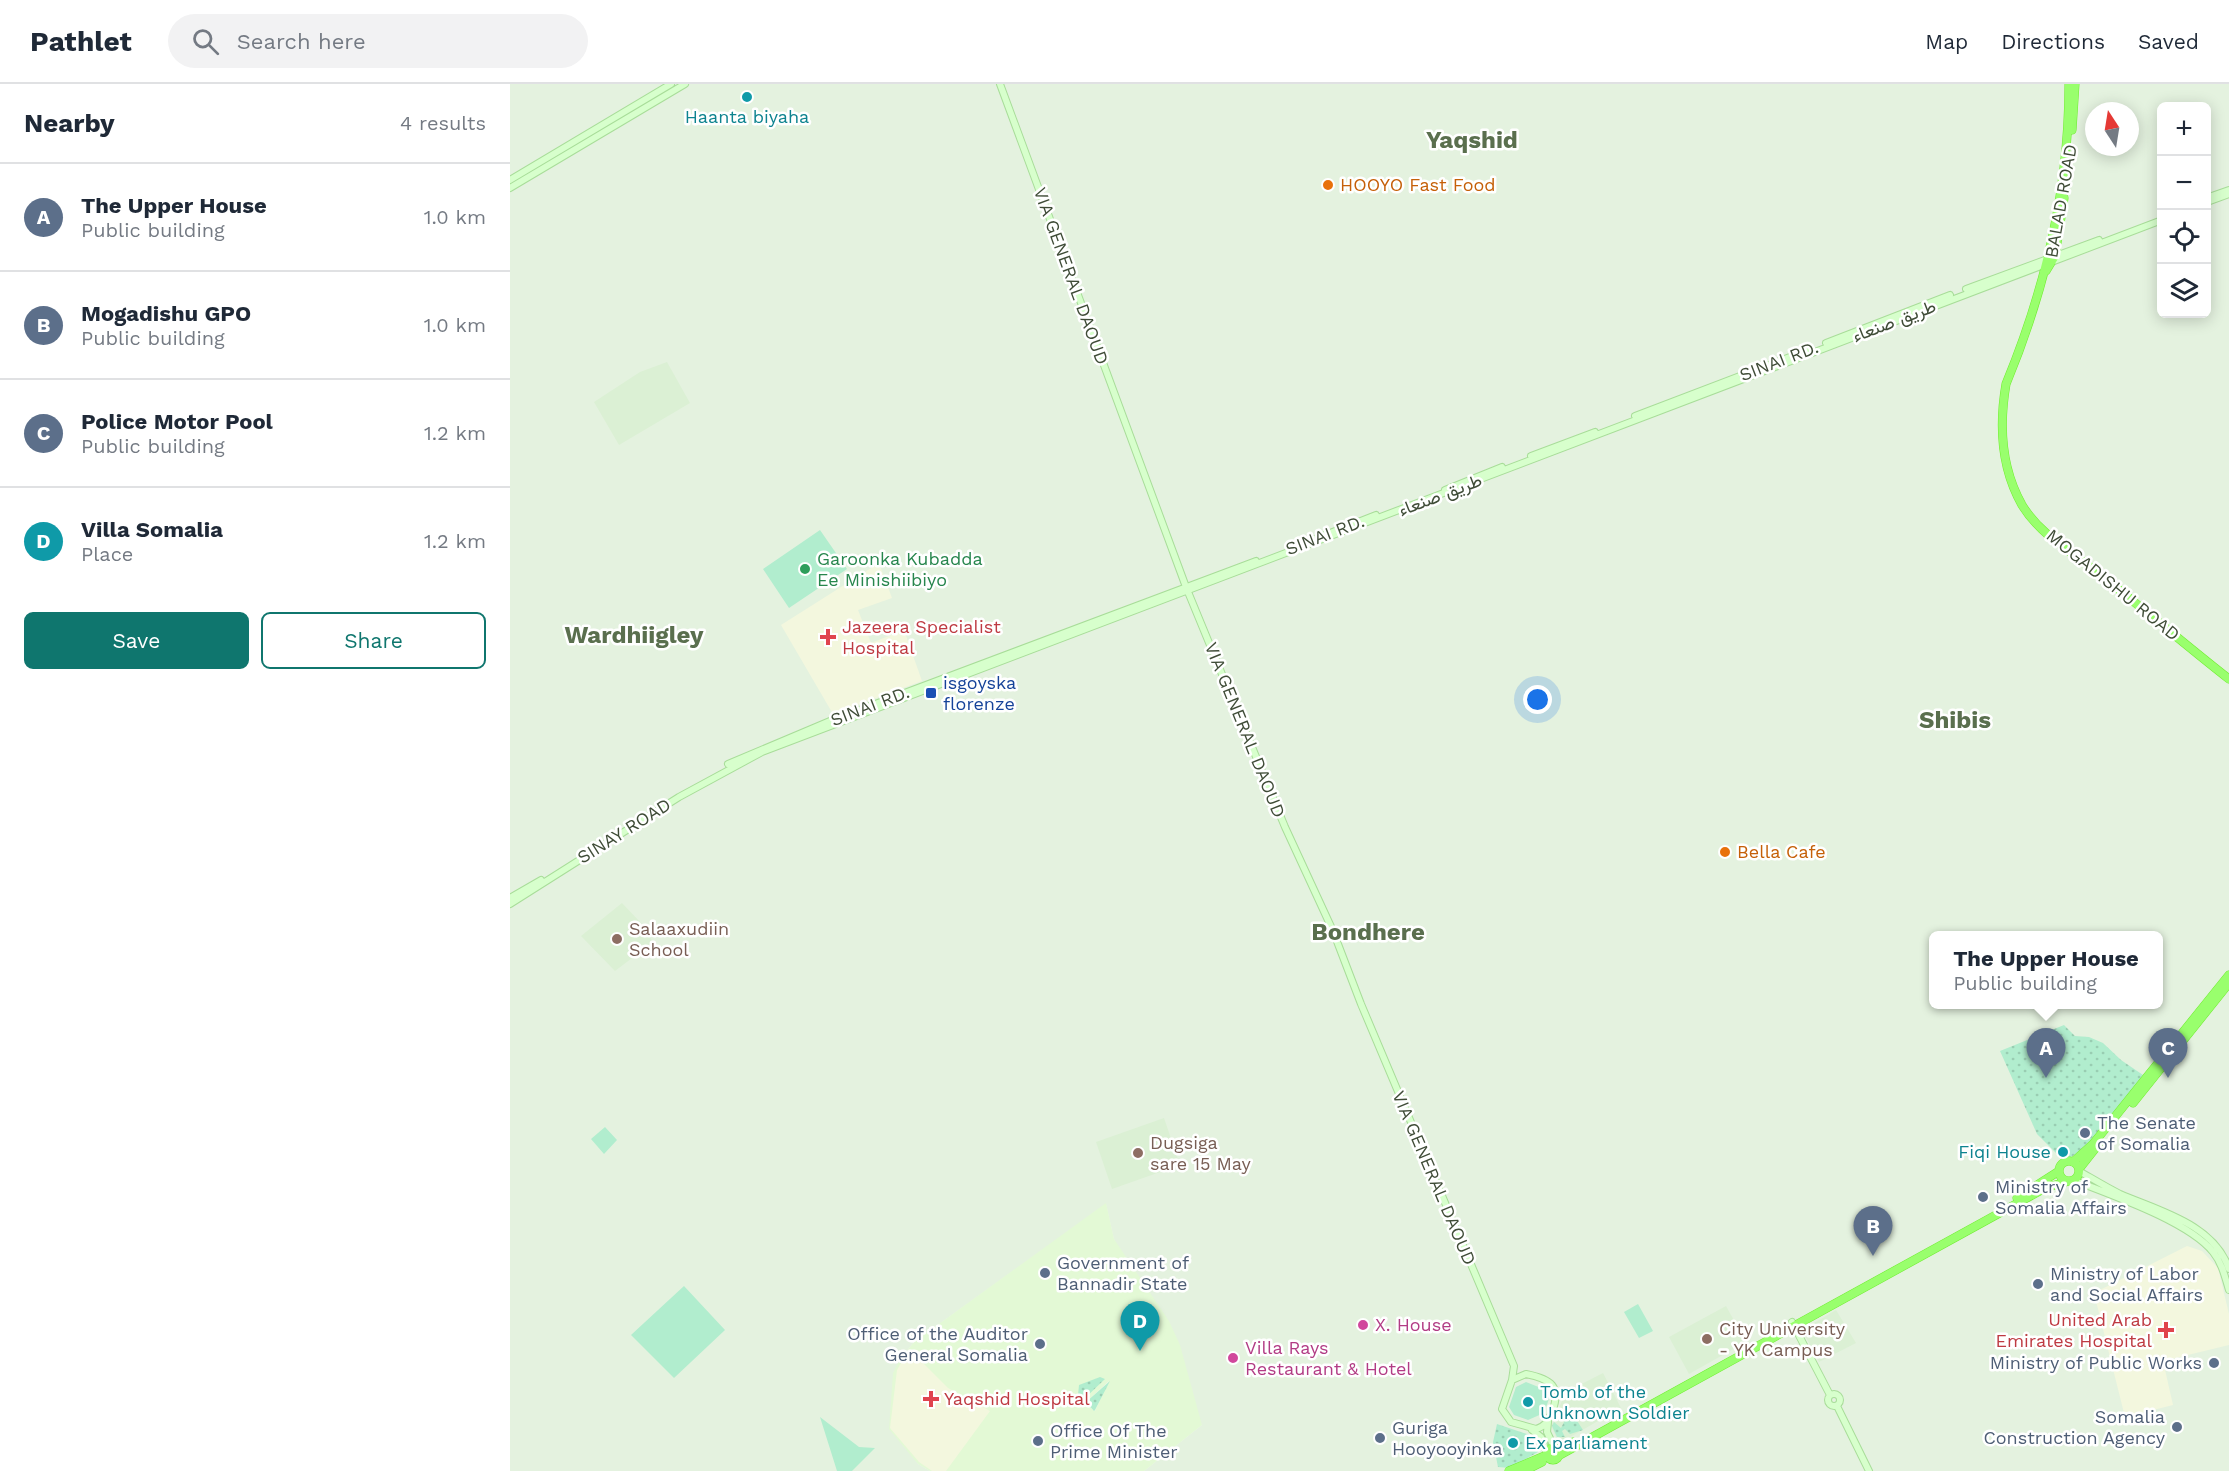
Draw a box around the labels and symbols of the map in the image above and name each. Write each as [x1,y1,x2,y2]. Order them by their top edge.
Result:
marker: Haanta biyaha [740,90,754,104]
north arrow [2085,102,2139,156]
place label: Haanta biyaha [685,106,809,127]
district label: Yaqshid [1426,126,1518,154]
street label: BALAD ROAD [2040,142,2081,259]
place label: HOOYO Fast Food [1340,174,1496,195]
marker: HOOYO Fast Food [1321,178,1335,192]
street label: VIA GENERAL DAOUD [1030,184,1113,367]
street label: طريق صنعاء [1849,295,1939,347]
street label: SINAI RD. [1737,336,1821,385]
street label: طريق صنعاء [1395,469,1485,521]
street label: SINAI RD. [1283,510,1367,559]
street label: MOGADISHU ROAD [2042,524,2184,645]
place label: Garoonka Kubadda Ee Minishiibiyo [817,548,983,590]
marker: Garoonka Kubadda Ee Minishiibiyo [798,562,812,576]
place label: Jazeera Specialist Hospital [842,616,1001,658]
district label: Wardhiigley [564,621,704,649]
marker: Jazeera Specialist Hospital [819,628,837,646]
street label: VIA GENERAL DAOUD [1201,639,1290,820]
place label: isgoyska florenze [943,672,1016,714]
street label: SINAI RD. [828,681,912,730]
your location [1523,685,1552,714]
marker: isgoyska florenze [924,686,938,700]
district label: Shibis [1919,706,1991,734]
street label: SINAY ROAD [573,794,674,868]
place label: Bella Cafe [1737,841,1826,862]
marker: Bella Cafe [1718,845,1732,859]
place label: Salaaxudiin School [629,918,729,960]
district label: Bondhere [1311,918,1425,946]
marker: Salaaxudiin School [610,932,624,946]
pin: A [2026,1028,2066,1078]
pin: C [2148,1028,2188,1078]
street label: VIA GENERAL DAOUD [1388,1088,1481,1268]
place label: The Senate of Somalia [2097,1112,2196,1154]
marker: The Senate of Somalia [2078,1126,2092,1140]
place label: Dugsiga sare 15 May [1150,1132,1251,1174]
place label: Fiqi House [1958,1141,2051,1162]
marker: Fiqi House [2056,1145,2070,1159]
marker: Dugsiga sare 15 May [1131,1146,1145,1160]
place label: Ministry of Somalia Affairs [1995,1176,2127,1218]
marker: Ministry of Somalia Affairs [1976,1190,1990,1204]
pin: B [1854,1206,1892,1256]
place label: Government of Bannadir State [1057,1252,1189,1294]
place label: Ministry of Labor and Social Affairs [2050,1263,2203,1305]
marker: Government of Bannadir State [1038,1266,1052,1280]
marker: Ministry of Labor and Social Affairs [2031,1277,2045,1291]
pin: D [1120,1302,1160,1351]
place label: United Arab Emirates Hospital [1995,1309,2152,1351]
place label: X. House [1375,1314,1452,1335]
marker: X. House [1356,1318,1370,1332]
place label: City University - YK Campus [1719,1318,1846,1360]
marker: United Arab Emirates Hospital [2157,1321,2175,1339]
place label: Office of the Auditor General Somalia [847,1323,1028,1365]
marker: City University - YK Campus [1700,1332,1714,1346]
marker: Office of the Auditor General Somalia [1033,1337,1047,1351]
place label: Villa Rays Restaurant & Hotel [1245,1337,1412,1379]
marker: Villa Rays Restaurant & Hotel [1226,1351,1240,1365]
place label: Ministry of Public Works [1990,1352,2202,1373]
marker: Ministry of Public Works [2207,1356,2221,1370]
place label: Tomb of the Unknown Soldier [1540,1381,1690,1423]
place label: Yaqshid Hospital [944,1388,1090,1409]
marker: Yaqshid Hospital [922,1390,940,1408]
marker: Tomb of the Unknown Soldier [1521,1395,1535,1409]
place label: Somalia Construction Agency [1983,1406,2166,1448]
place label: Guriga Hooyooyinka [1392,1417,1502,1459]
place label: Office Of The Prime Minister [1050,1420,1178,1462]
marker: Somalia Construction Agency [2170,1420,2184,1434]
marker: Guriga Hooyooyinka [1373,1431,1387,1445]
place label: Ex parliament [1525,1432,1648,1453]
marker: Office Of The Prime Minister [1031,1434,1045,1448]
marker: Ex parliament [1506,1436,1520,1450]

